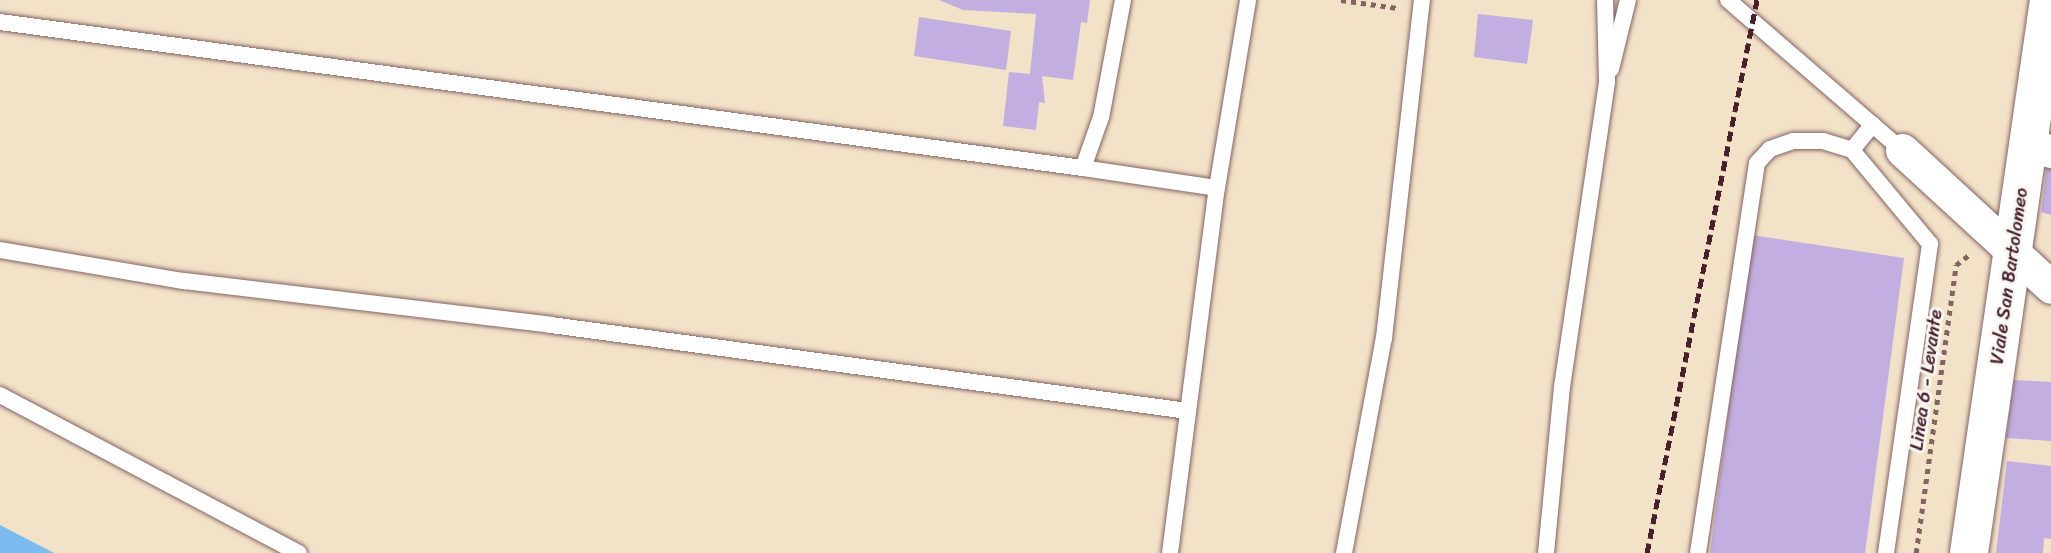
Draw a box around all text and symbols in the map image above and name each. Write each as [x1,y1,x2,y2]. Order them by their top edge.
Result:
street label: Viale San Bartolomeo [1985,186,2033,366]
street label: Linea 6 - Levante [1905,308,1947,452]

